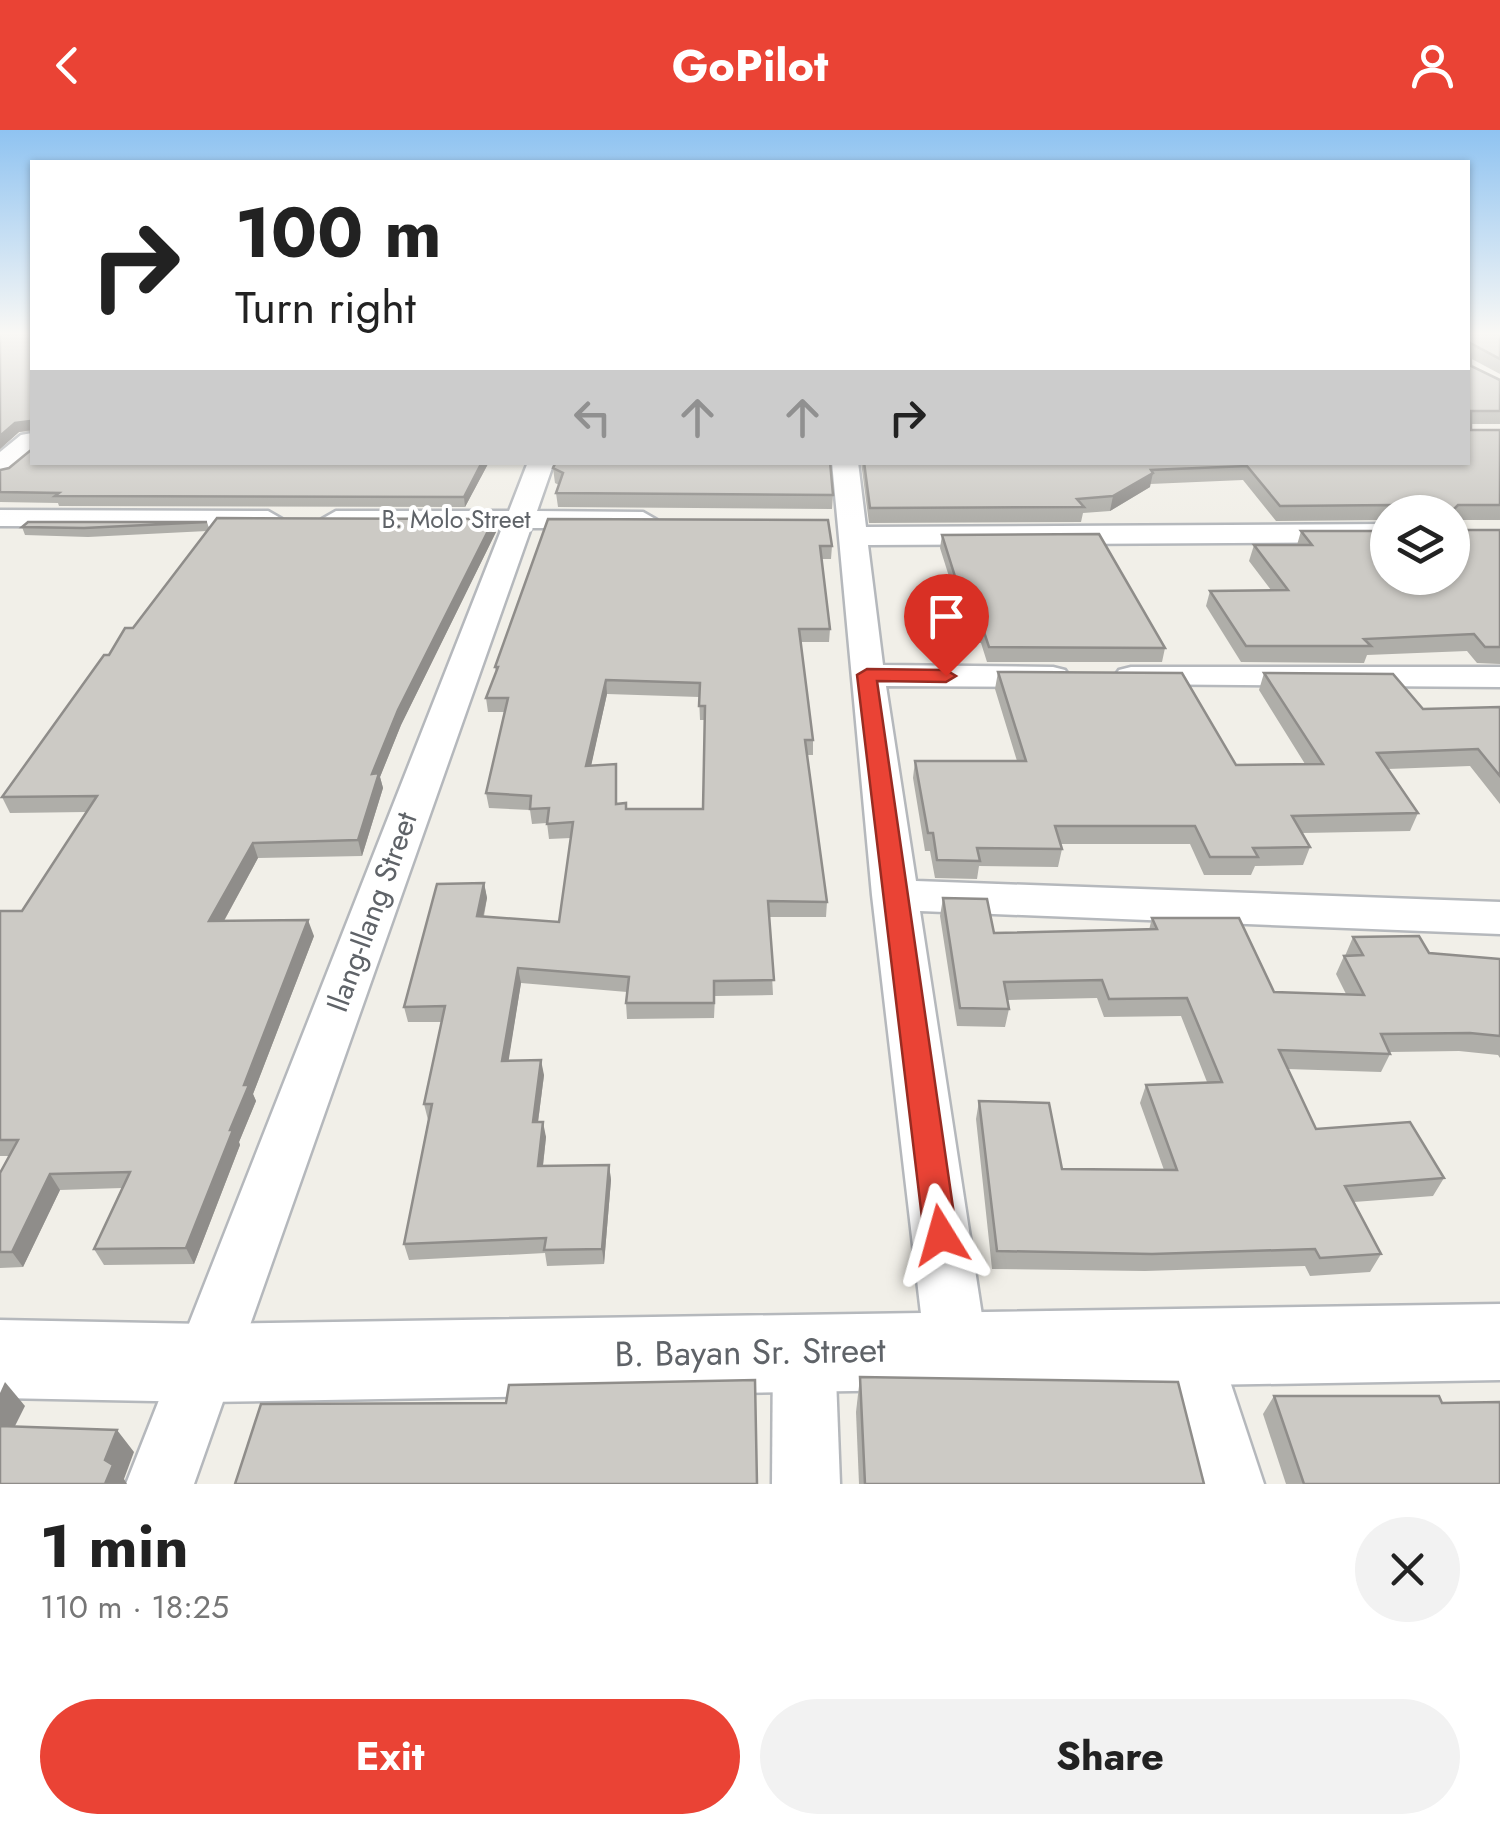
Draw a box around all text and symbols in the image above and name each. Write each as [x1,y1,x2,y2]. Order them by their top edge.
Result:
text: GoPilot [672,33,828,98]
icon: back [40,38,95,93]
icon: person [1405,38,1460,93]
text: 100 m [235,182,442,283]
icon: right [70,200,200,330]
text: Turn right [235,275,416,340]
icon: left [565,390,620,445]
icon: ahead [670,390,725,445]
icon: ahead [775,390,830,445]
icon: right [880,390,935,445]
map controls [1370,495,1470,595]
button: layers [1370,495,1470,595]
street label: B. Molo Street [381,501,531,537]
pin [904,574,989,677]
icon: arrive [919,589,974,644]
street label: Ilang-Ilang Street [315,805,428,1018]
position arrow [889,1183,993,1287]
street label: B. Bayan Sr. Street [614,1325,886,1379]
text: 1 min [40,1503,189,1590]
button: close [1355,1517,1460,1622]
text: 110 m · 18:25 [40,1584,229,1630]
button: Exit [40,1699,740,1814]
button: Share [760,1699,1460,1814]

